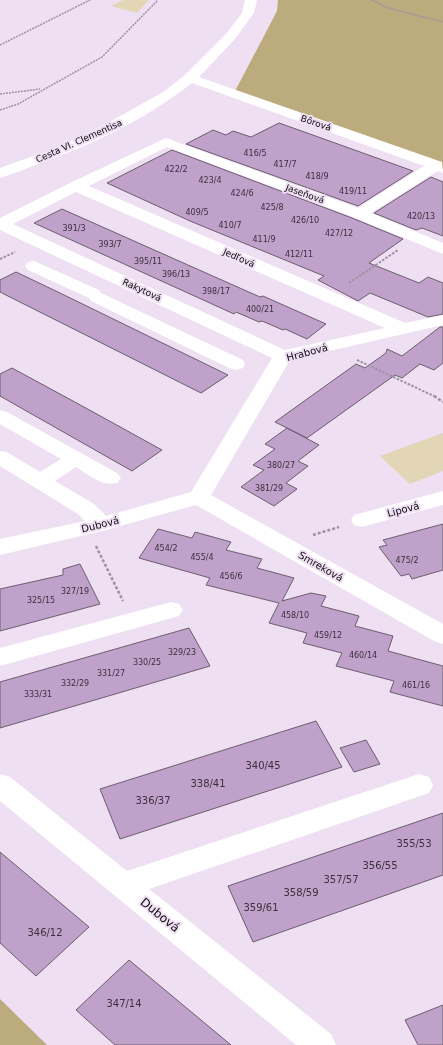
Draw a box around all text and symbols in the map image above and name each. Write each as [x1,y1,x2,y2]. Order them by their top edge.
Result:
street label: Bôrová [299,113,333,133]
street label: Cesta Vl. Clementisa [34,117,124,165]
house number: 416/5 [243,149,267,158]
house number: 417/7 [273,160,297,169]
house number: 422/2 [164,165,188,174]
house number: 418/9 [305,172,329,181]
house number: 423/4 [198,176,222,185]
street label: Jaseňová [283,182,326,206]
house number: 419/11 [339,187,367,196]
house number: 424/6 [230,189,254,198]
house number: 425/8 [260,203,284,212]
house number: 409/5 [185,208,209,217]
house number: 420/13 [407,212,435,221]
house number: 426/10 [291,216,319,225]
house number: 410/7 [218,221,242,230]
house number: 391/3 [62,224,86,233]
house number: 427/12 [325,229,353,238]
house number: 411/9 [252,235,276,244]
house number: 393/7 [98,240,122,249]
street label: Jedľová [221,246,256,269]
house number: 412/11 [285,250,313,259]
house number: 395/11 [134,257,162,266]
house number: 396/13 [162,270,190,279]
street label: Rakytová [121,277,163,303]
house number: 398/17 [202,287,230,296]
house number: 400/21 [246,305,274,314]
street label: Hrabová [285,342,329,363]
house number: 380/27 [267,461,295,470]
house number: 381/29 [255,484,283,493]
street label: Lipová [386,500,420,519]
street label: Dubová [80,514,120,534]
house number: 454/2 [154,544,178,553]
street label: Smreková [296,549,345,584]
house number: 455/4 [190,553,214,562]
house number: 475/2 [395,556,419,565]
house number: 456/6 [219,572,243,581]
house number: 327/19 [61,587,89,596]
house number: 325/15 [27,596,55,605]
house number: 458/10 [281,611,309,620]
house number: 459/12 [314,631,342,640]
house number: 329/23 [168,648,196,657]
house number: 460/14 [349,651,377,660]
house number: 330/25 [133,658,161,667]
house number: 331/27 [97,669,125,678]
house number: 332/29 [61,679,89,688]
house number: 461/16 [402,681,430,690]
house number: 333/31 [24,690,52,699]
house number: 340/45 [245,760,281,771]
house number: 338/41 [190,778,226,789]
house number: 336/37 [135,795,171,806]
house number: 355/53 [396,838,432,849]
house number: 356/55 [362,860,398,871]
house number: 357/57 [323,874,359,885]
house number: 358/59 [283,887,319,898]
street label: Dubová [138,895,182,935]
house number: 359/61 [243,902,279,913]
house number: 346/12 [27,927,63,938]
house number: 347/14 [106,998,142,1009]

